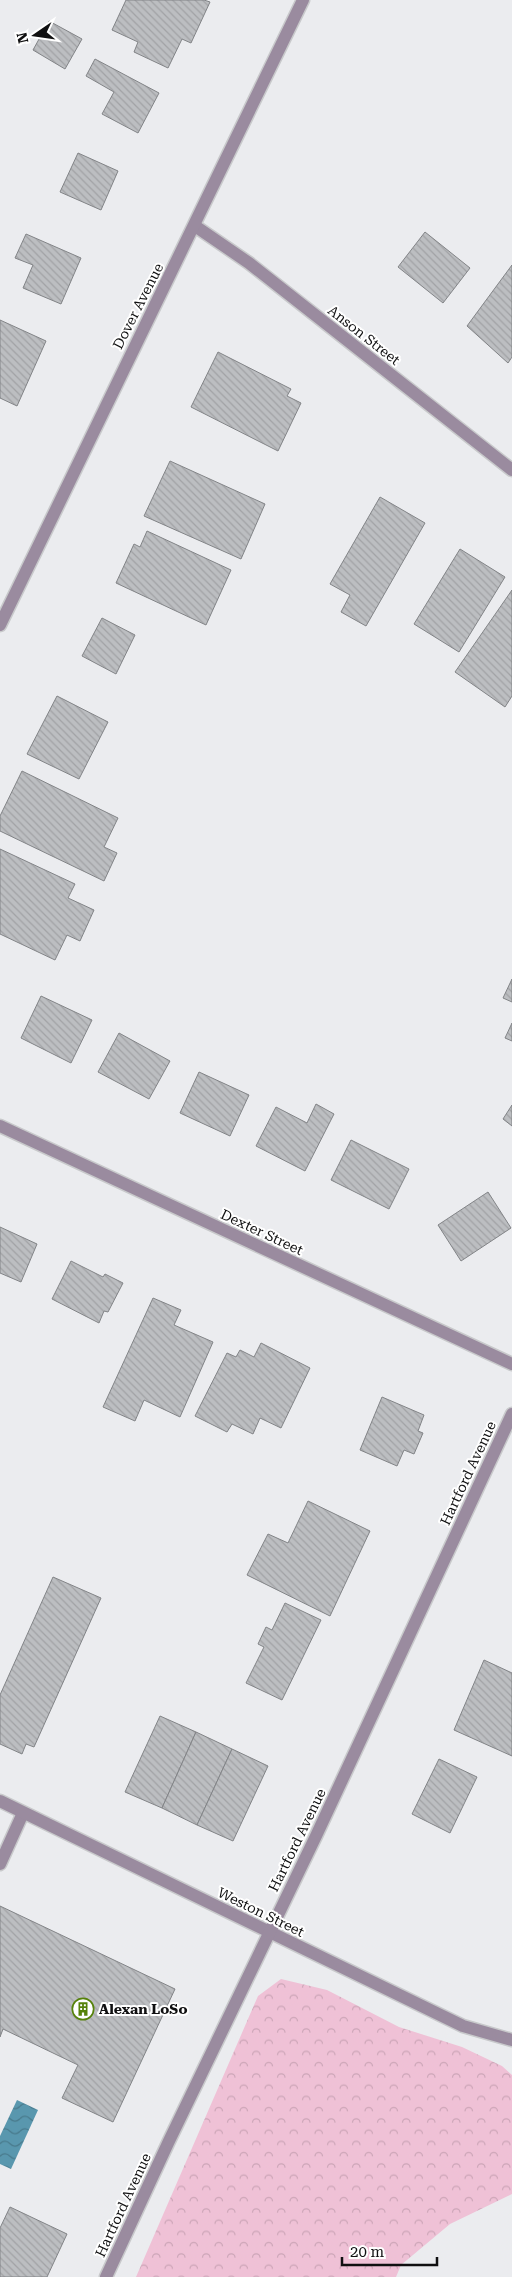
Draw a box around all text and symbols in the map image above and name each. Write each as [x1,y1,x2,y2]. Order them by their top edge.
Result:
north arrow [10,10,60,60]
text: N [13,31,31,45]
street label: Dover Avenue [109,260,167,352]
street label: Anson Street [325,302,403,368]
street label: Dexter Street [218,1206,306,1258]
street label: Hartford Avenue [437,1418,499,1527]
street label: Hartford Avenue [265,1786,329,1894]
street label: Weston Street [215,1884,307,1940]
building icon: Alexan LoSo [71,1997,95,2021]
place label: Alexan LoSo [99,2001,187,2017]
street label: Hartford Avenue [92,2150,154,2259]
scale bar [342,2234,437,2266]
text: 20 m [350,2243,385,2261]

